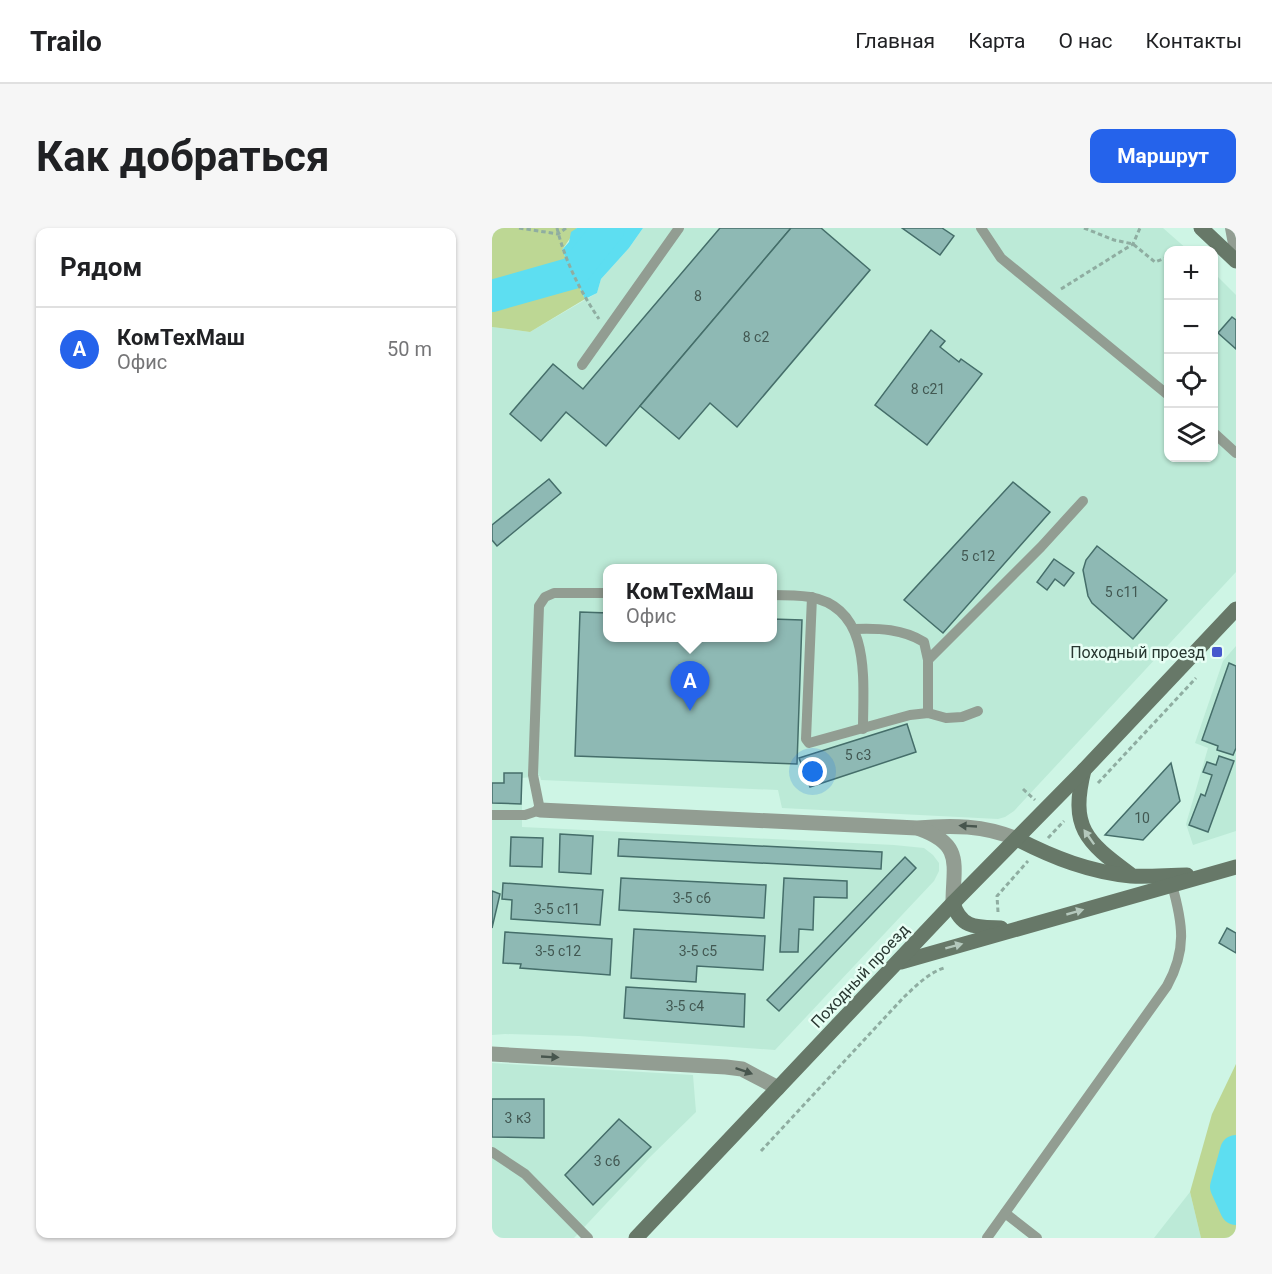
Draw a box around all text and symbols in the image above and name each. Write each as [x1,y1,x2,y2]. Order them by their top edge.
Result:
text: Trailo [30,25,102,58]
text: Главная [855,29,935,53]
text: Карта [968,29,1025,53]
text: О нас [1058,29,1113,53]
text: Контакты [1146,29,1242,53]
button: Маршрут [1090,129,1236,183]
text: Как добраться [36,132,330,181]
map controls [1164,246,1218,462]
button: + [1164,246,1218,300]
text: Рядом [60,252,142,282]
house number: 8 [694,288,702,304]
button: − [1164,300,1218,354]
text: КомТехМаш [117,325,245,350]
house number: 8 с2 [743,329,769,345]
text: A [73,337,86,361]
text: 50 m [387,337,432,361]
text: Офис [117,350,167,374]
button: locate [1164,354,1218,408]
house number: 8 с21 [911,381,945,397]
button: layers [1164,408,1218,462]
house number: 5 с12 [961,548,995,564]
popup [603,564,777,642]
text: КомТехМаш [626,579,754,604]
house number: 5 с11 [1105,584,1139,600]
text: Офис [626,604,676,628]
place label: Походный проезд [1070,643,1205,662]
marker: Походный проезд [1210,645,1224,659]
pin: A [670,662,710,711]
house number: 5 с3 [845,747,871,763]
your location [798,757,827,786]
house number: 10 [1134,810,1150,826]
one-way arrow [958,822,977,831]
one-way arrow [1083,829,1095,845]
house number: 3-5 с6 [673,890,711,906]
house number: 3-5 с11 [534,901,580,917]
one-way arrow [1066,907,1084,916]
street label: Походный проезд [807,920,913,1032]
one-way arrow [945,940,963,950]
house number: 3-5 с12 [535,943,581,959]
house number: 3-5 с5 [679,943,717,959]
house number: 3-5 с4 [666,998,704,1014]
one-way arrow [541,1053,560,1062]
one-way arrow [736,1067,754,1077]
house number: 3 к3 [505,1110,531,1126]
house number: 3 с6 [594,1153,620,1169]

